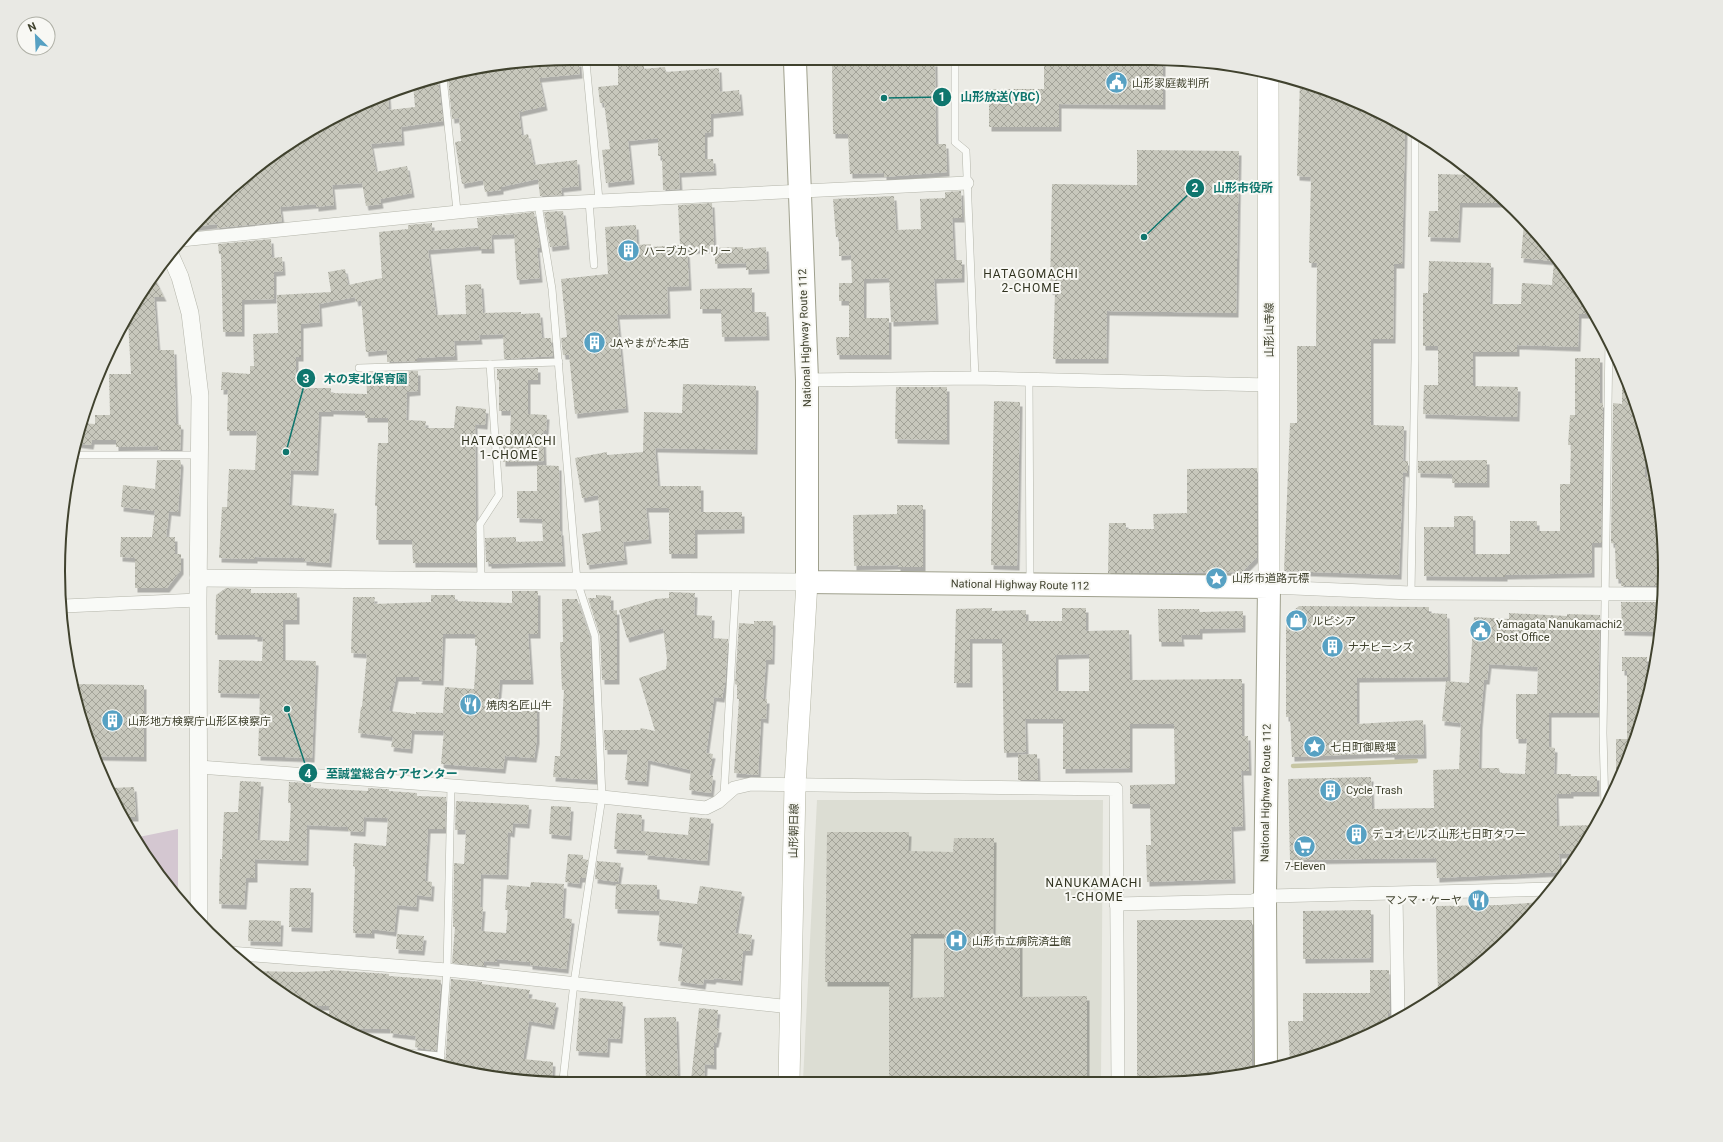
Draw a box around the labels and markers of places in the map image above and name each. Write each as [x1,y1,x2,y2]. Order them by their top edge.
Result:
public building icon: 山形家庭裁判所 [1104,70,1130,96]
place label: 山形家庭裁判所 [1132,77,1210,90]
callout: 山形放送(YBC) [932,85,1048,109]
callout: 山形市役所 [1185,176,1281,200]
building icon: ハーブカントリー [616,238,642,264]
place label: ハーブカントリー [644,245,731,258]
building icon: JAやまがた本店 [581,330,607,356]
place label: JAやまがた本店 [610,337,689,350]
callout: 木の実北保育園 [296,366,416,390]
place icon: 山形市道路元標 [1203,565,1229,591]
place label: 山形市道路元標 [1232,572,1309,585]
shop icon: ルピシア [1284,608,1310,634]
place label: ルピシア [1312,615,1356,628]
public building icon: Yamagata Nanukamachi2 Post Office [1468,617,1494,643]
place label: Yamagata Nanukamachi2 Post Office [1496,618,1622,644]
building icon: ナナビーンズ [1320,634,1346,660]
place label: ナナビーンズ [1348,641,1413,654]
restaurant icon: 焼肉名匠山牛 [458,692,484,718]
place label: 焼肉名匠山牛 [486,699,552,712]
building icon: 山形地方検察庁山形区検察庁 [100,708,126,734]
place label: 山形地方検察庁山形区検察庁 [128,715,271,728]
place icon: 七日町御殿堰 [1301,734,1327,760]
place label: 七日町御殿堰 [1330,741,1396,754]
callout: 至誠堂総合ケアセンター [298,761,466,785]
building icon: Cycle Trash [1317,777,1343,803]
place label: Cycle Trash [1346,784,1402,797]
building icon: デュオヒルズ山形七日町タワー [1344,821,1370,847]
place label: デュオヒルズ山形七日町タワー [1372,828,1526,841]
supermarket icon: 7-Eleven [1292,833,1318,859]
place label: 7-Eleven [1284,860,1326,873]
restaurant icon: マンマ・ケーヤ [1465,887,1491,913]
place label: マンマ・ケーヤ [1385,894,1462,907]
hospital icon: 山形市立病院済生館 [943,928,969,954]
place label: 山形市立病院済生館 [972,935,1071,948]

